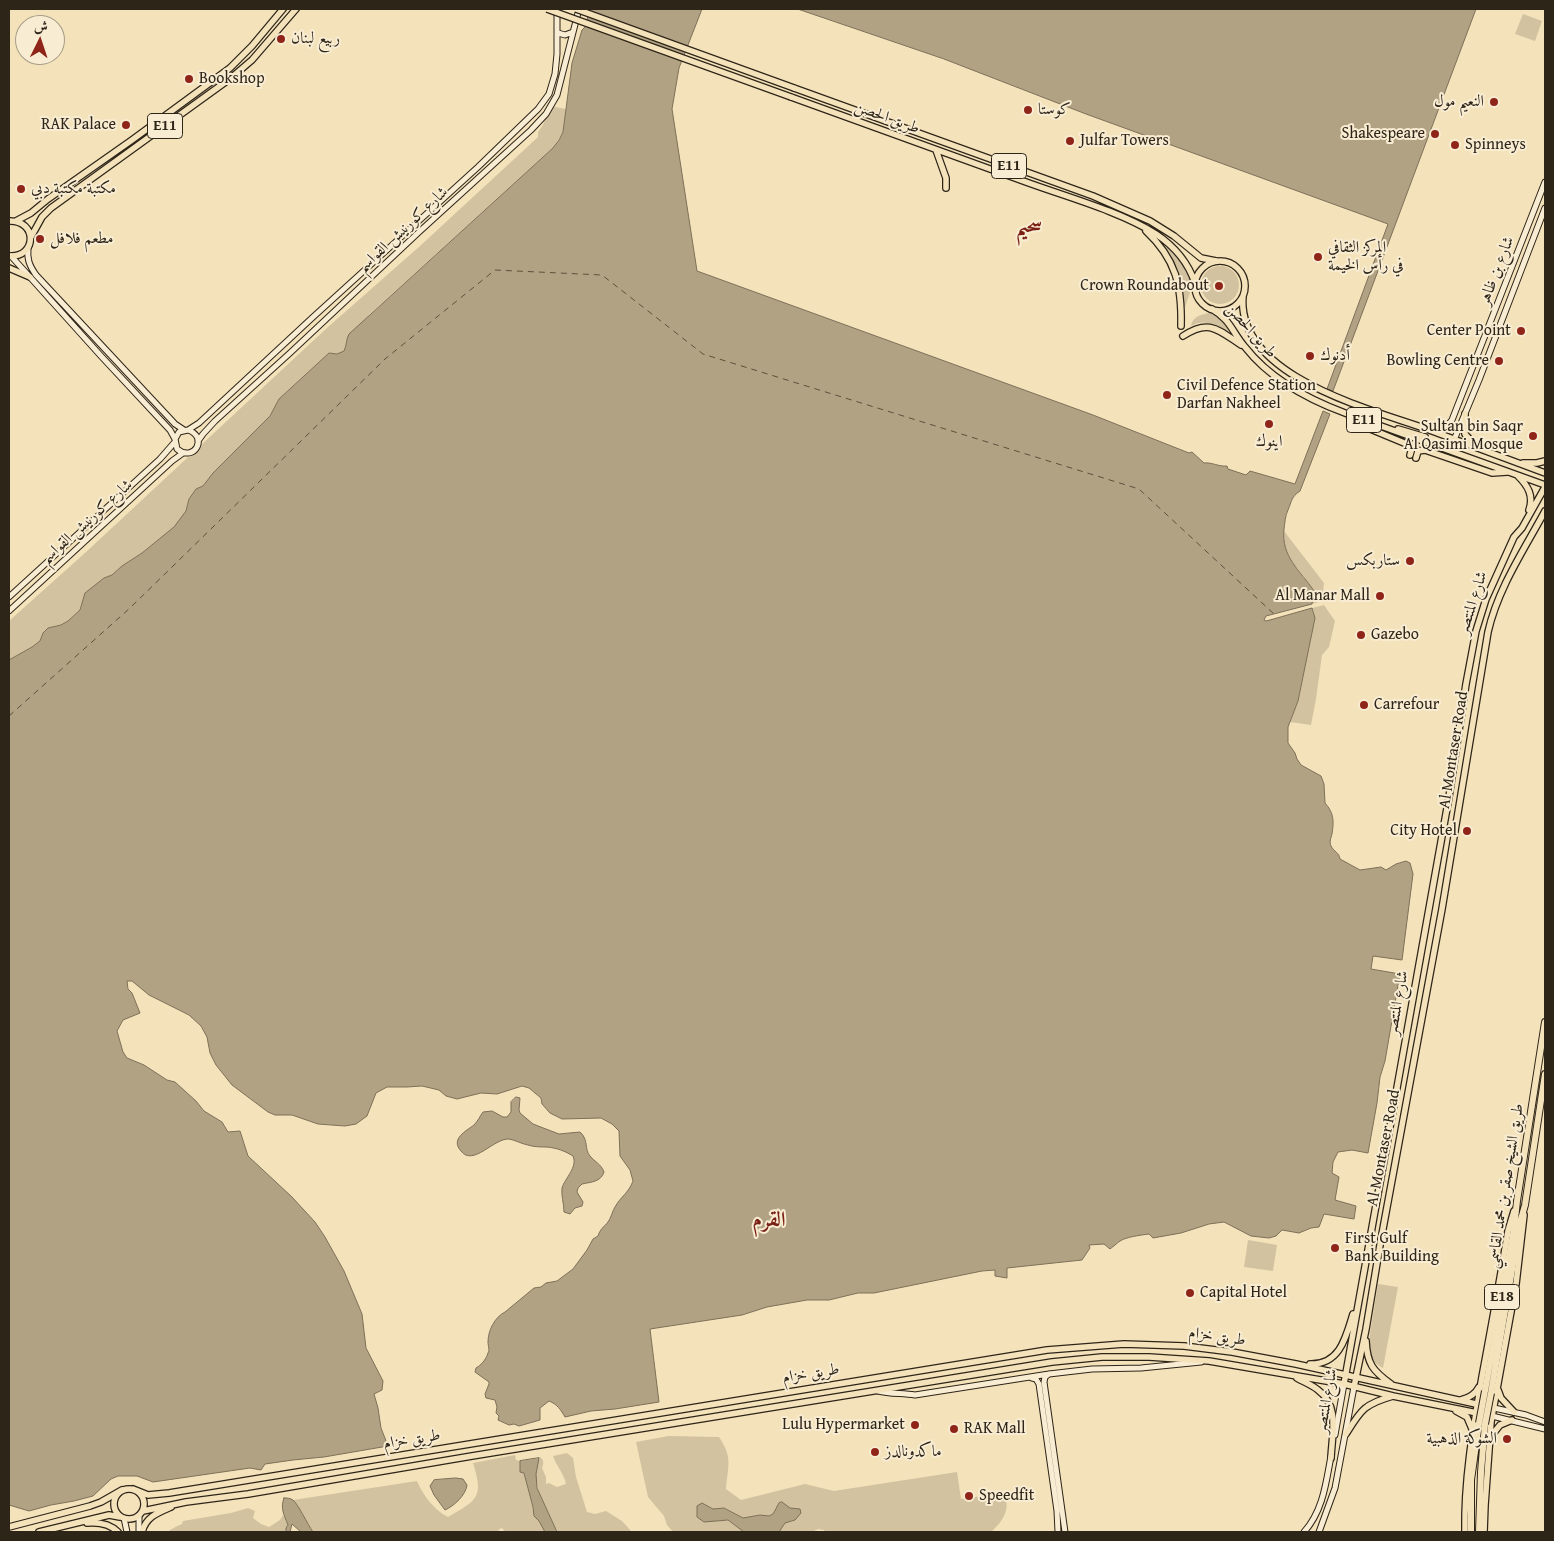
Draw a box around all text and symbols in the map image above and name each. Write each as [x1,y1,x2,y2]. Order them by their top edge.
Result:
north arrow [15,15,65,65]
text: ش [33,16,49,36]
place label: ربيع لبنان [291,29,340,49]
marker: ربيع لبنان [275,33,287,45]
place label: Bookshop [199,69,265,89]
marker: Bookshop [183,73,195,85]
place label: النعيم مول [1434,92,1484,112]
marker: النعيم مول [1488,96,1500,108]
street label: طريق الحصن [852,97,922,139]
place label: كوستا [1038,100,1071,120]
marker: كوستا [1022,104,1034,116]
road number: E11 [148,114,182,138]
place label: RAK Palace [41,115,116,135]
marker: RAK Palace [120,119,132,131]
place label: Shakespeare [1341,124,1425,144]
marker: Shakespeare [1429,128,1441,140]
place label: Julfar Towers [1080,131,1169,151]
marker: Julfar Towers [1064,135,1076,147]
place label: Spinneys [1465,135,1526,155]
marker: Spinneys [1449,139,1461,151]
road number: E11 [992,154,1026,178]
place label: مكتبة مكتبة دبي [31,179,116,199]
marker: مكتبة مكتبة دبي [15,183,27,195]
street label: شارع كورنيش القواسم [354,183,452,277]
district label: سحيم [1016,214,1042,240]
place label: مطعم فلافل [50,229,114,249]
marker: مطعم فلافل [34,233,46,245]
street label: شارع بن ظاهر [1475,234,1519,308]
place label: المركز الثقافي في رأس الخيمة [1328,238,1403,276]
marker: المركز الثقافي في رأس الخيمة [1312,251,1324,263]
place label: Crown Roundabout [1080,276,1209,296]
marker: Crown Roundabout [1213,280,1225,292]
street label: طريق الحصن [1221,299,1281,363]
place label: Center Point [1427,321,1511,341]
marker: Center Point [1515,325,1527,337]
place label: أدنوك [1320,346,1350,366]
marker: أدنوك [1304,350,1316,362]
place label: Bowling Centre [1386,351,1489,371]
marker: Bowling Centre [1493,355,1505,367]
place label: Civil Defence Station Darfan Nakheel [1177,376,1316,414]
marker: Civil Defence Station Darfan Nakheel [1161,389,1173,401]
road number: E11 [1346,408,1382,432]
place label: Sultan bin Saqr Al Qasimi Mosque [1404,417,1523,455]
marker: اينوك [1263,418,1275,430]
marker: Sultan bin Saqr Al Qasimi Mosque [1527,430,1539,442]
place label: اينوك [1256,432,1282,452]
street label: شارع كورنيش القواسم [37,476,137,568]
place label: ستاربكس [1346,551,1400,571]
marker: ستاربكس [1404,555,1416,567]
street label: شارع المنتصر [1454,569,1492,637]
place label: Al Manar Mall [1275,586,1370,606]
marker: Al Manar Mall [1374,590,1386,602]
place label: Gazebo [1371,625,1419,645]
marker: Gazebo [1355,629,1367,641]
street label: Al Montaser Road [1435,690,1473,810]
place label: Carrefour [1374,695,1439,715]
marker: Carrefour [1358,699,1370,711]
place label: City Hotel [1390,821,1457,841]
marker: City Hotel [1461,825,1473,837]
street label: شارع المنتصر [1383,969,1413,1037]
street label: Al Montaser Road [1363,1088,1405,1208]
street label: طريق الشيخ صقر بن محمد القاسمي [1483,1102,1529,1270]
district label: القرم [753,1208,785,1234]
place label: First Gulf Bank Building [1345,1229,1439,1267]
marker: First Gulf Bank Building [1329,1242,1341,1254]
place label: Capital Hotel [1200,1283,1287,1303]
road number: E18 [1484,1284,1520,1310]
marker: Capital Hotel [1184,1287,1196,1299]
street label: طريق خزام [1187,1323,1247,1351]
street label: طريق خزام [781,1360,841,1388]
street label: شارع المنتصر [1312,1367,1342,1435]
place label: Lulu Hypermarket [782,1415,905,1435]
marker: Lulu Hypermarket [909,1419,921,1431]
place label: RAK Mall [964,1419,1026,1439]
marker: RAK Mall [948,1423,960,1435]
street label: طريق خزام [382,1426,442,1454]
place label: الشوكة الذهبية [1426,1429,1497,1449]
marker: الشوكة الذهبية [1501,1433,1513,1445]
place label: ماكدونالدز [885,1442,942,1462]
marker: ماكدونالدز [869,1446,881,1458]
place label: Speedfit [979,1486,1034,1506]
marker: Speedfit [963,1490,975,1502]

